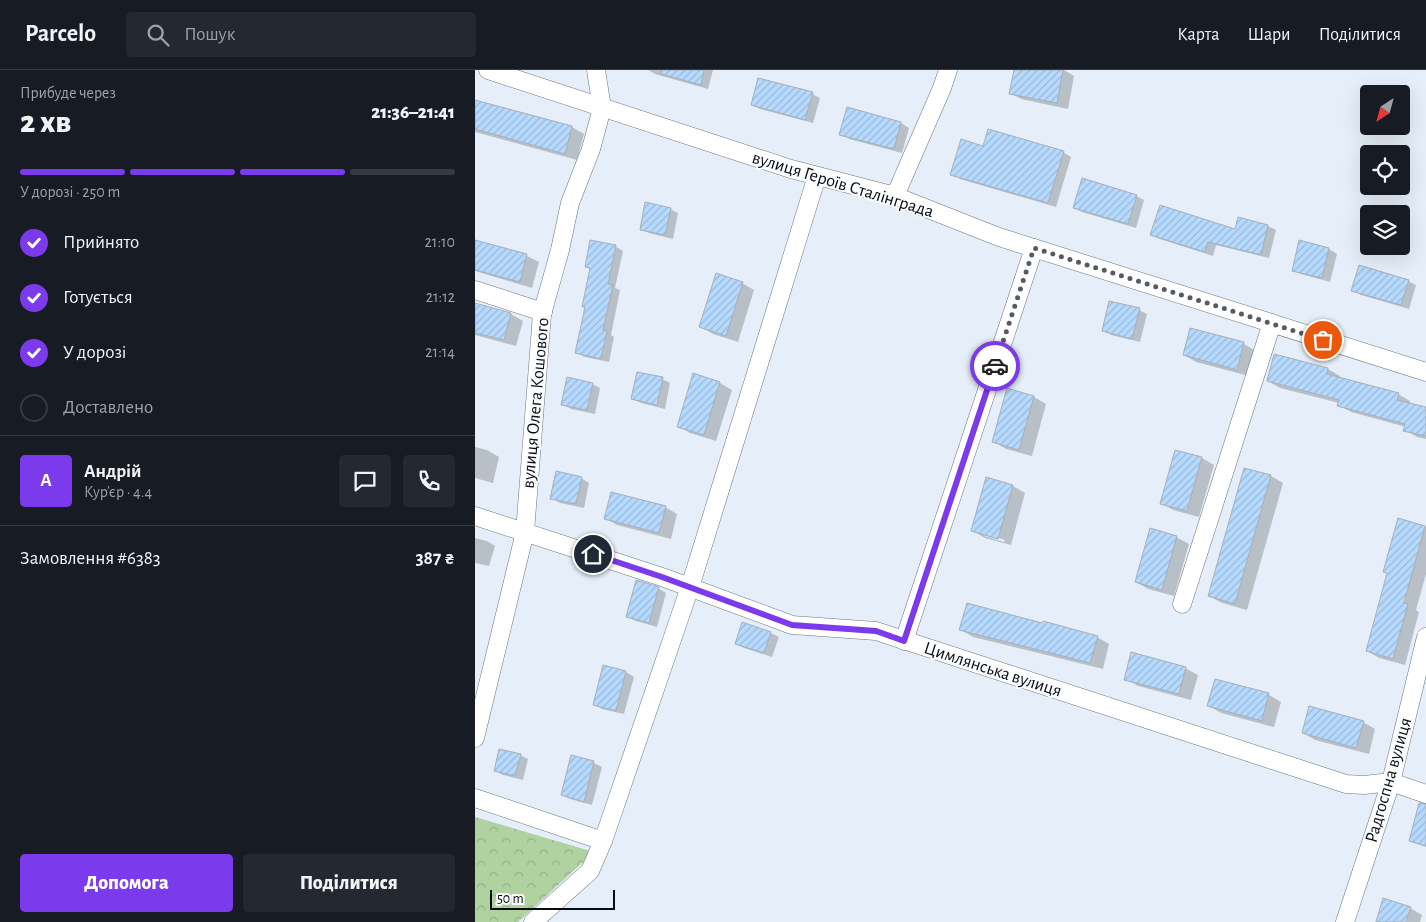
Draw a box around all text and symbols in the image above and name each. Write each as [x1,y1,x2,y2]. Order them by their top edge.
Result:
search box [126,12,476,57]
icon: search [144,21,172,49]
text: Parcelo [25,22,96,46]
text: Пошук [184,25,235,44]
text: Карта [1177,26,1219,44]
text: Шари [1247,26,1291,44]
text: Поділитися [1319,26,1401,44]
text: Прибуде через [20,85,116,101]
north arrow [1360,85,1410,135]
map controls [1360,85,1410,255]
text: 21:36–21:41 [371,103,455,122]
text: 2 хв [20,106,71,138]
button: locate [1360,145,1410,195]
street label: вулиця Героїв Сталінграда [750,149,936,221]
text: У дорозі · 250 m [20,184,120,200]
button: layers [1360,205,1410,255]
icon: check [20,229,48,257]
text: Прийнято [63,233,139,252]
text: 21:10 [425,234,455,250]
icon: check [20,284,48,312]
text: Готується [63,288,133,307]
text: 21:12 [426,289,455,305]
street label: вулиця Олега Кошового [520,317,552,489]
pin [1302,319,1344,361]
icon: bag [1309,326,1337,354]
icon: check [20,339,48,367]
courier [970,341,1020,391]
text: У дорозі [63,343,126,362]
text: 21:14 [425,344,455,360]
icon: car [981,352,1009,380]
text: Доставлено [63,398,153,417]
button: chat [339,455,391,507]
button: phone [403,455,455,507]
text: Андрій [84,462,141,481]
text: А [40,471,52,490]
text: Кур’єр · 4.4 [84,484,152,500]
pin [572,533,614,575]
icon: home [579,540,607,568]
text: Замовлення #6383 [20,549,161,568]
text: 387 ₴ [415,549,455,568]
street label: Цимлянська вулиця [922,639,1064,701]
street label: Радгоспна вулиця [1363,716,1415,845]
button: Допомога [20,854,233,912]
button: Поділитися [243,854,455,912]
scale bar [490,887,615,910]
text: 50 m [497,892,524,906]

